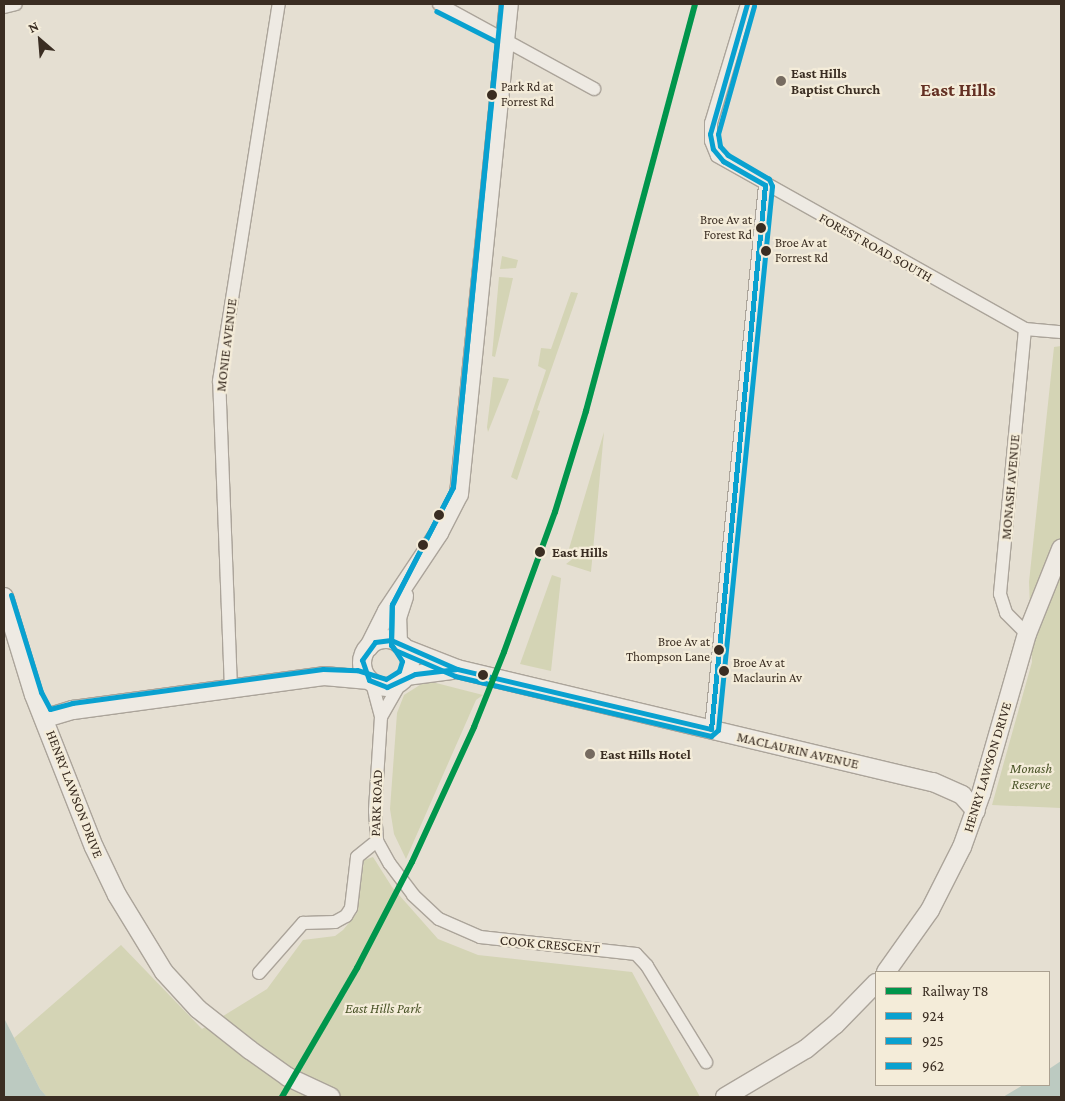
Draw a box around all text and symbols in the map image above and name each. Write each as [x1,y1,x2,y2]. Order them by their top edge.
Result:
north arrow [15,15,65,65]
text: N [25,17,41,36]
place label: East Hills Baptist Church [791,65,880,98]
marker: East Hills Baptist Church [775,75,787,87]
district label: East Hills [920,79,996,101]
place label: Park Rd at Forrest Rd [501,80,554,111]
marker: Park Rd at Forrest Rd [487,90,497,100]
street label: FOREST ROAD SOUTH [816,209,936,285]
place label: Broe Av at Forest Rd [700,213,752,244]
marker: Broe Av at Forest Rd [756,223,766,233]
place label: Broe Av at Forrest Rd [775,236,828,267]
marker: Broe Av at Forrest Rd [761,246,771,256]
street label: MONIE AVENUE [212,297,240,393]
street label: MONASH AVENUE [997,434,1023,540]
unlabelled marker [434,510,444,520]
unlabelled marker [418,540,428,550]
marker: East Hills [532,544,548,560]
place label: East Hills [552,544,608,560]
place label: Broe Av at Thompson Lane [626,635,710,666]
marker: Broe Av at Thompson Lane [714,645,724,655]
place label: Broe Av at Maclaurin Av [733,656,802,687]
marker: Broe Av at Maclaurin Av [719,666,729,676]
unlabelled marker [478,670,488,680]
street label: HENRY LAWSON DRIVE [959,700,1015,834]
street label: HENRY LAWSON DRIVE [43,728,107,860]
street label: MACLAURIN AVENUE [735,728,861,772]
place label: East Hills Hotel [600,746,691,762]
marker: East Hills Hotel [584,748,596,760]
park label: Monash Reserve [1010,760,1052,792]
street label: PARK ROAD [366,769,386,837]
street label: COOK CRESCENT [499,931,601,957]
legend [875,971,1050,1086]
text: Railway T8 [922,983,989,999]
park label: East Hills Park [345,1000,421,1016]
text: 924 [922,1008,944,1024]
text: 925 [922,1033,944,1049]
text: 962 [922,1058,944,1074]

